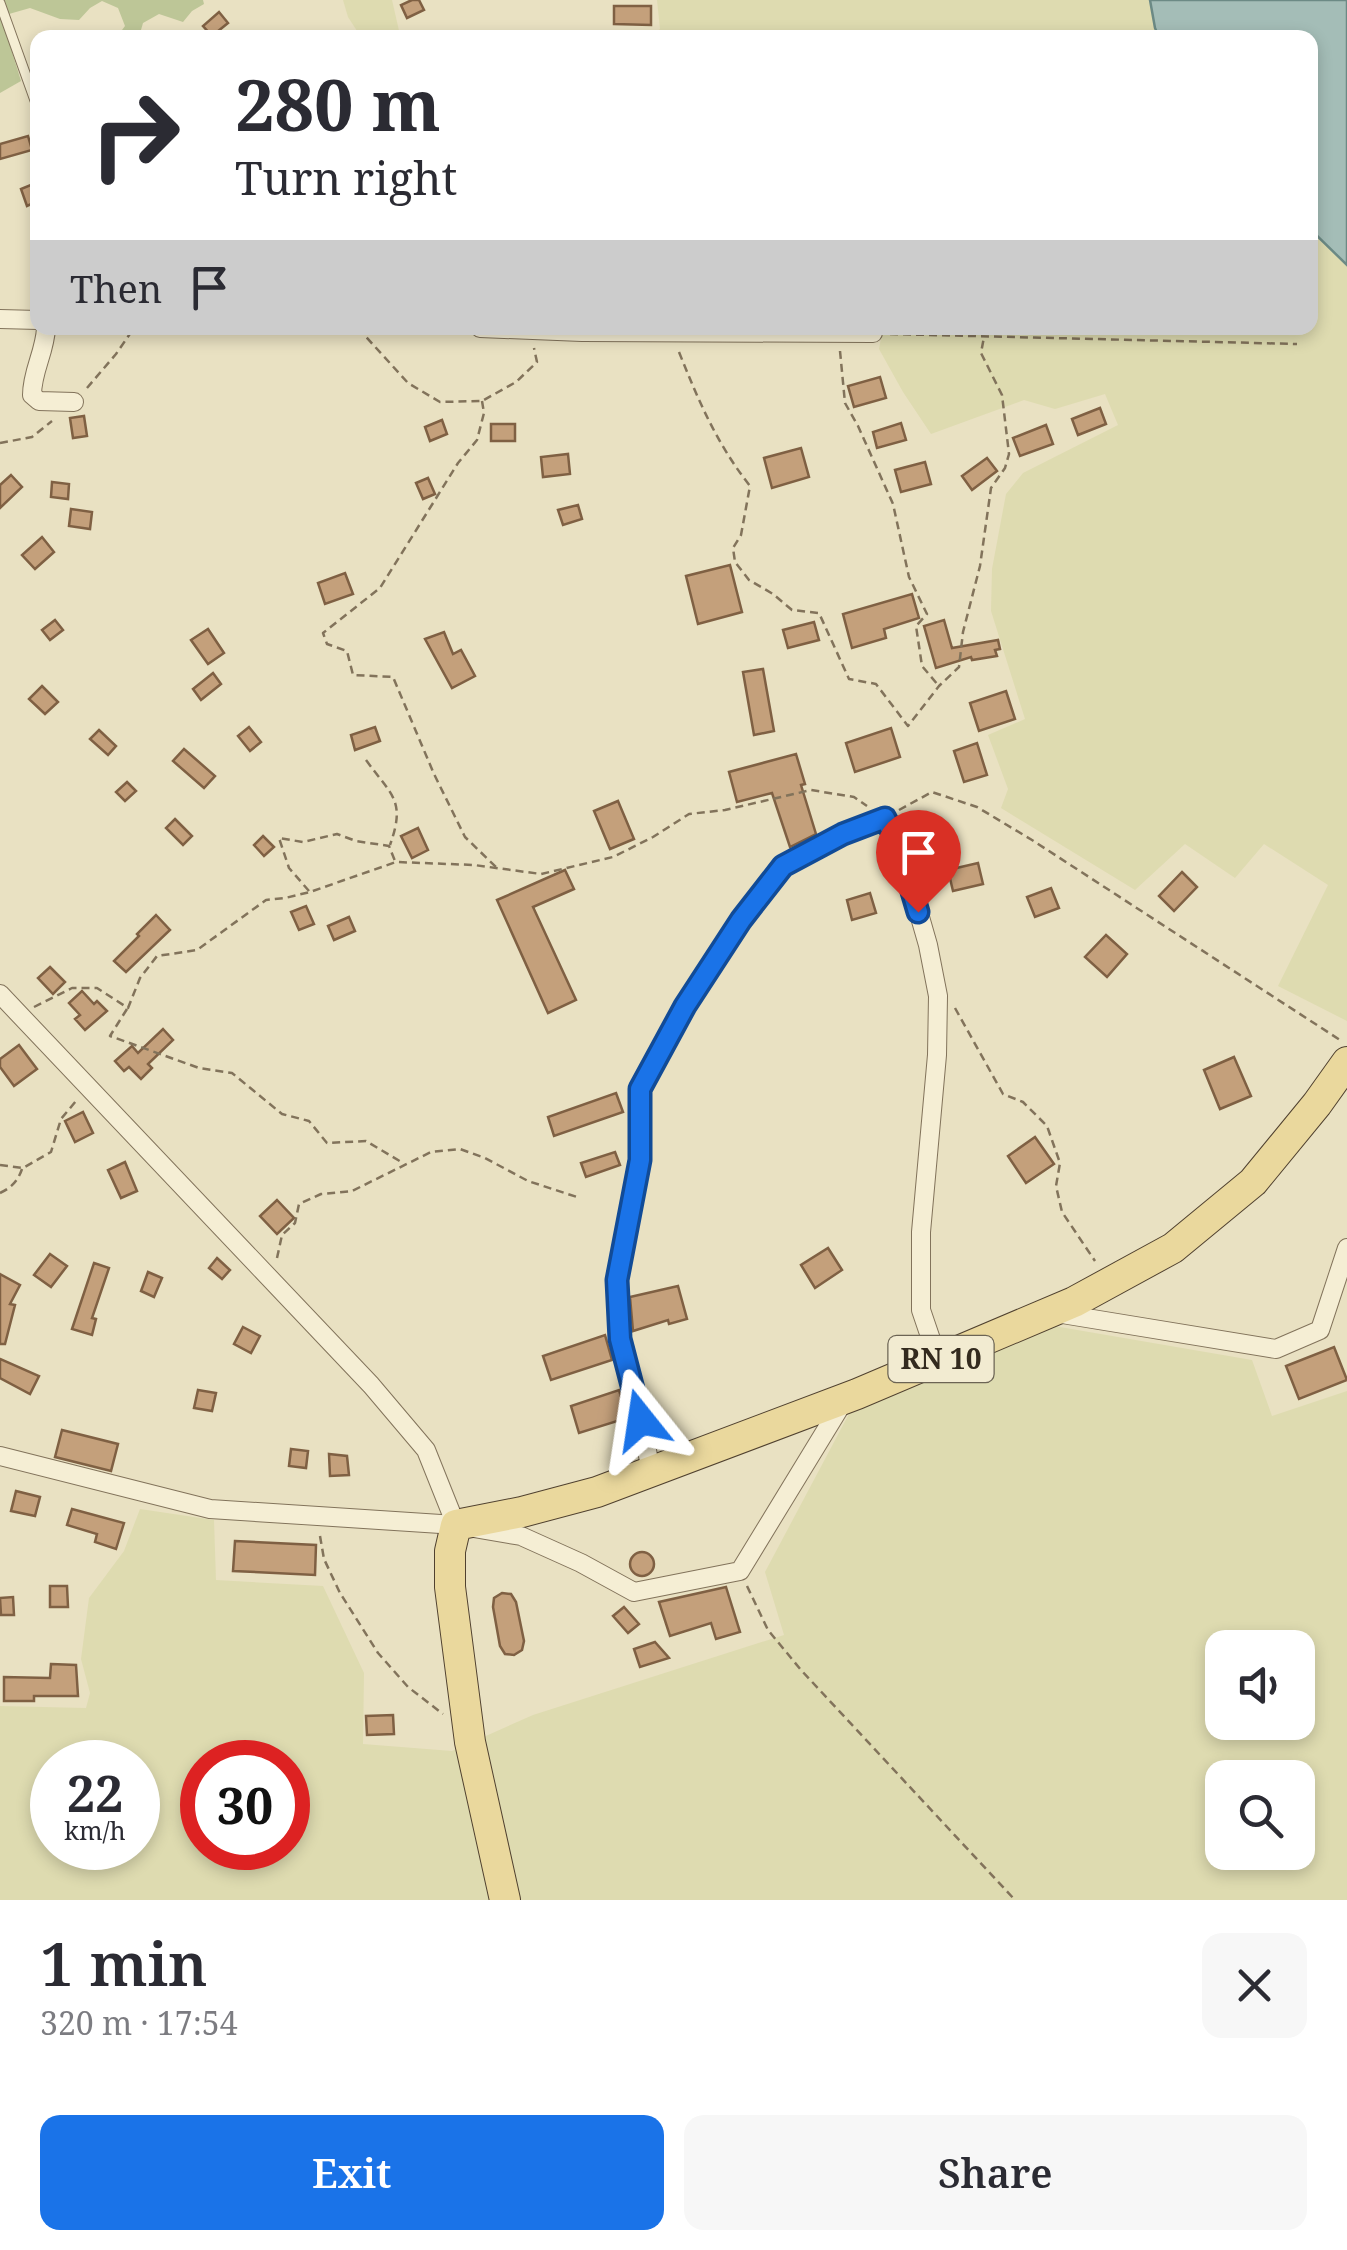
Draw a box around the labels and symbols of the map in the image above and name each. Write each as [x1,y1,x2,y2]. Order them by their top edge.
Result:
pin [876,810,961,913]
road number: RN 10 [888,1336,994,1382]
position arrow [589,1368,693,1472]
speed limit sign: 30 [180,1740,310,1870]

